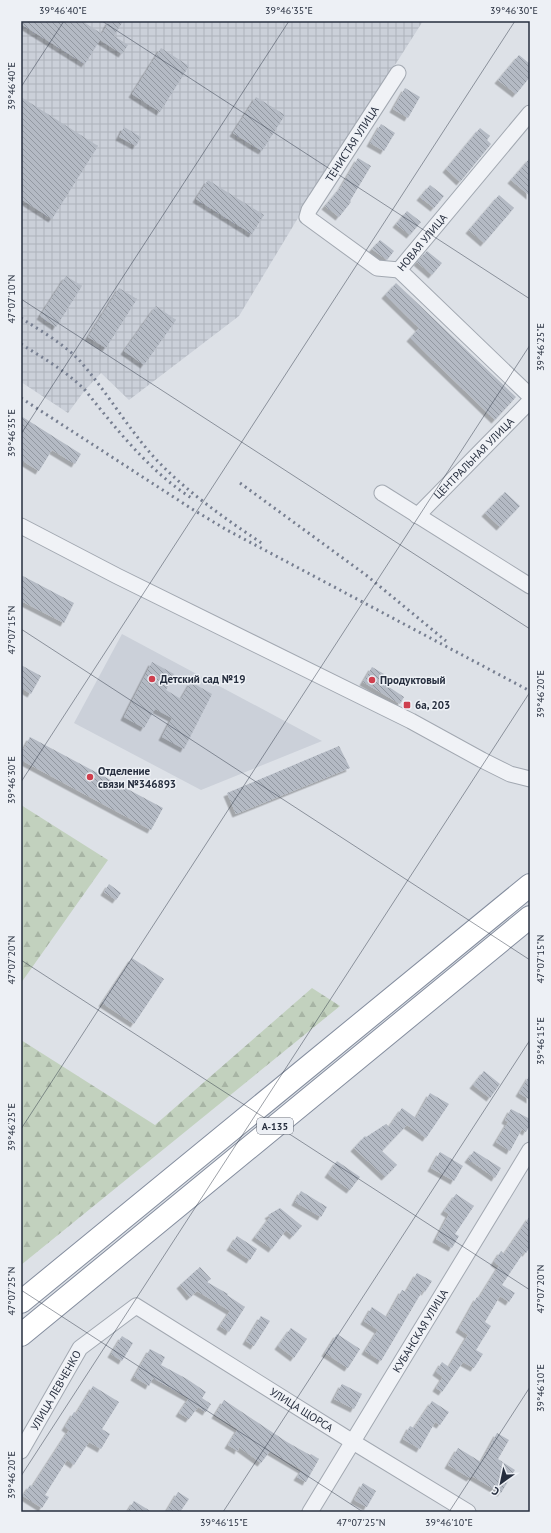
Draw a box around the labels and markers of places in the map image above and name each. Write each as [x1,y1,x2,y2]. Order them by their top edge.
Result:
place label: Детский сад №19 [160,672,245,686]
place label: Продуктовый [380,673,445,687]
marker: Детский сад №19 [147,674,157,684]
marker: Продуктовый [367,675,377,685]
place label: 6a, 203 [415,698,450,712]
marker: 6a, 203 [402,700,412,710]
place label: Отделение связи №346893 [98,764,176,791]
marker: Отделение связи №346893 [85,772,95,782]

